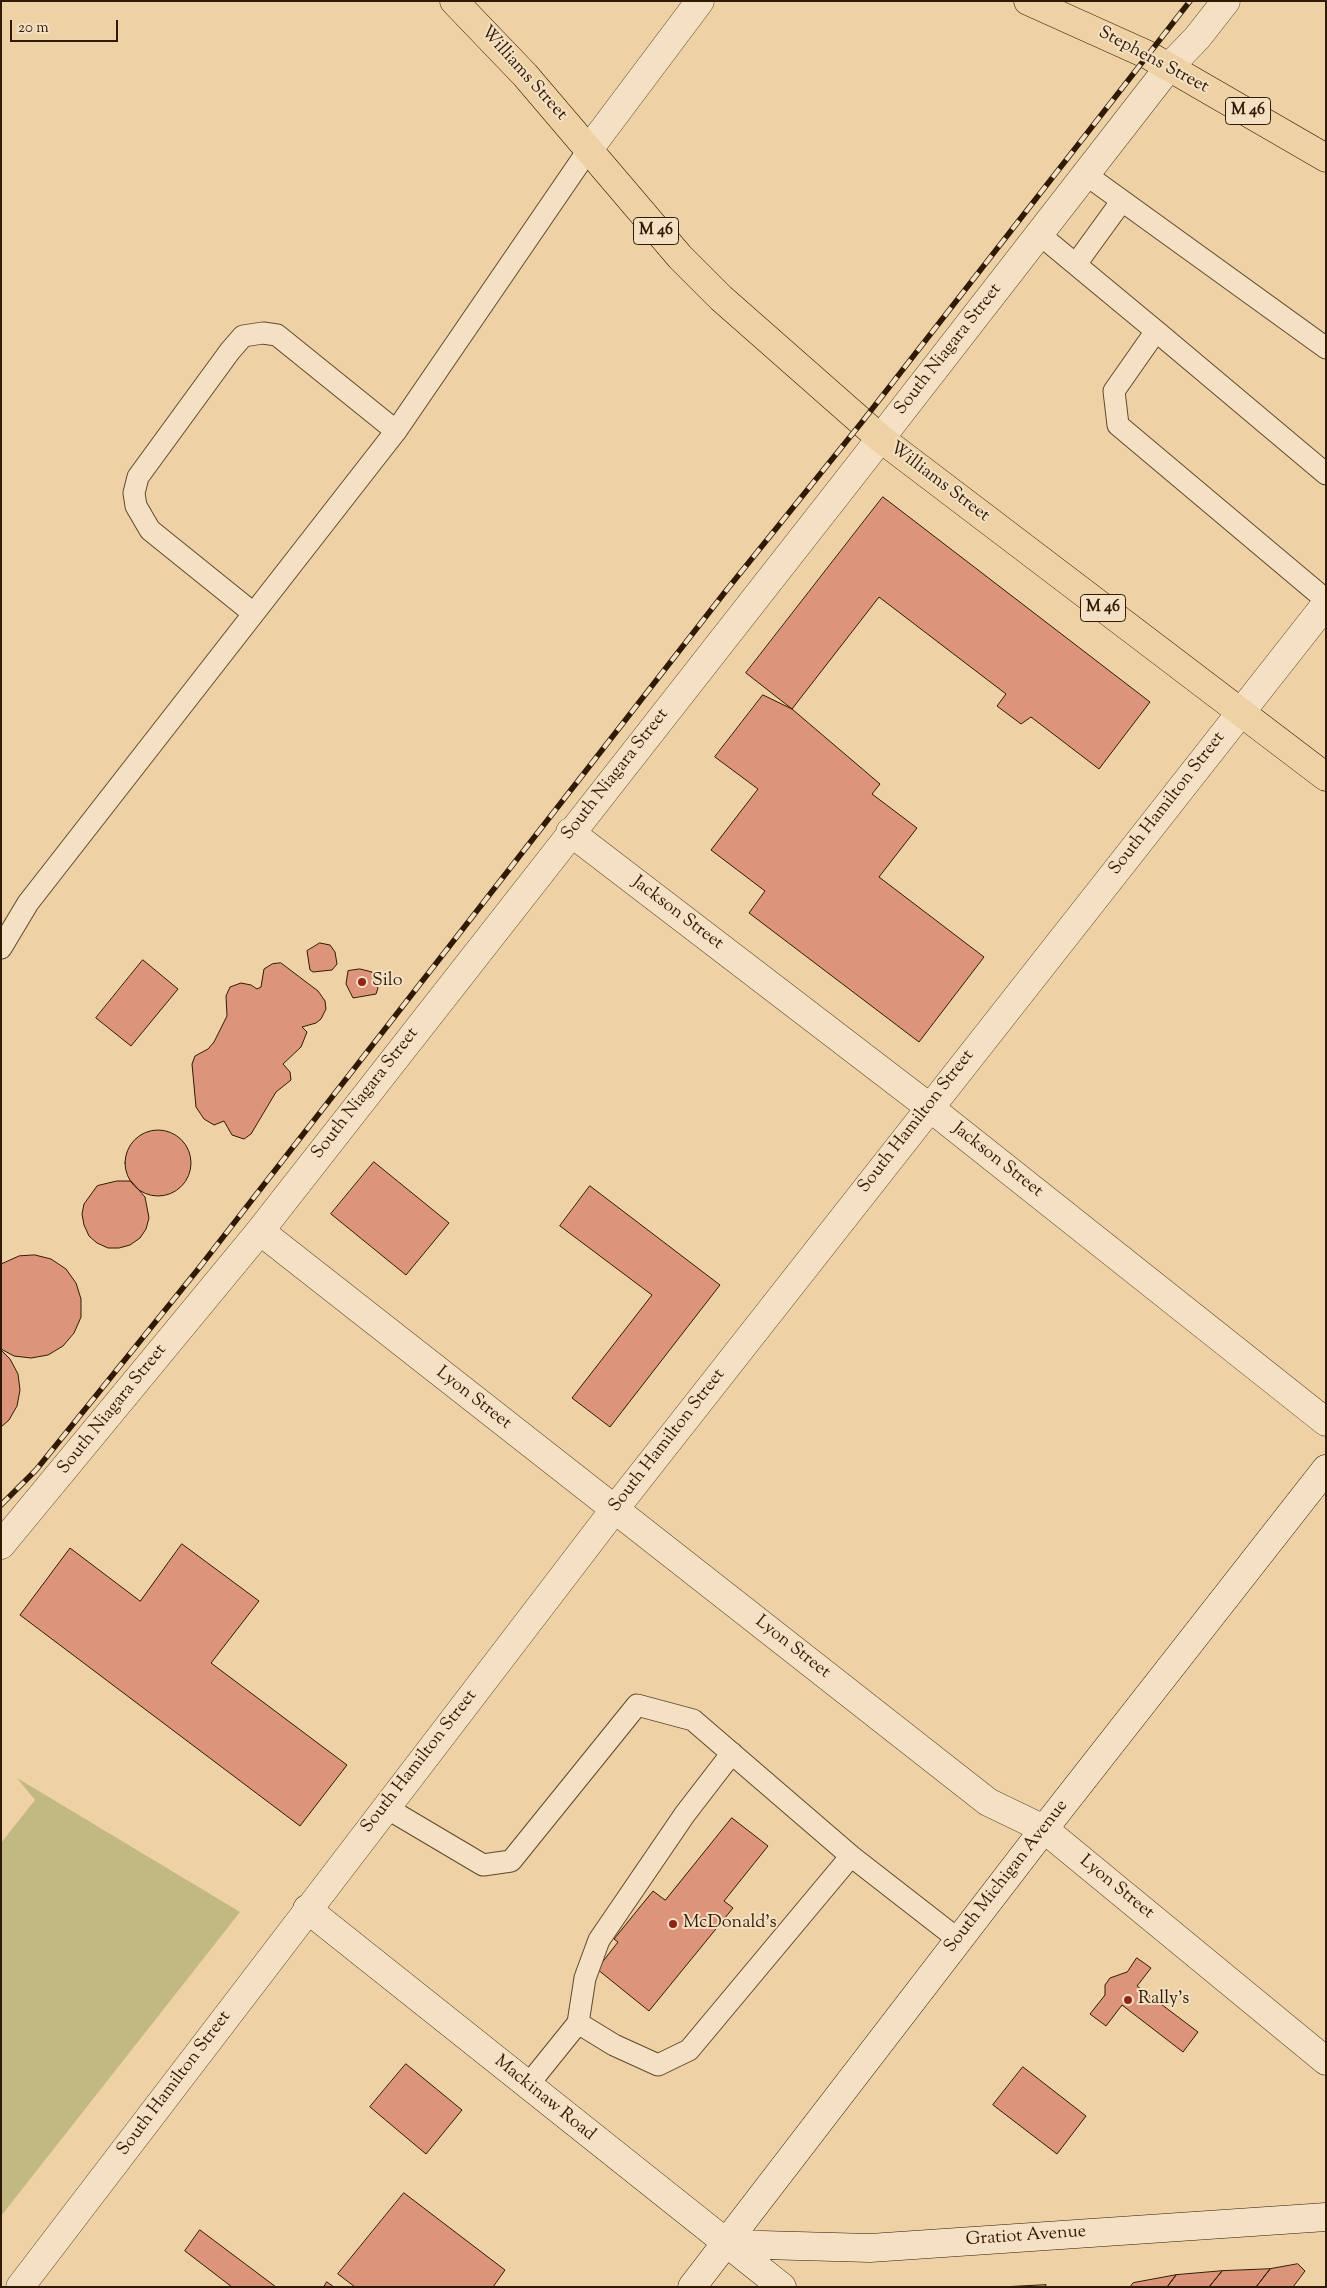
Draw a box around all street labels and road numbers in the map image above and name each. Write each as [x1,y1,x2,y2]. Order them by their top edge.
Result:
street label: Williams Street [475,22,571,126]
street label: Stephens Street [1094,23,1212,99]
road number: M 46 [1226,98,1270,124]
road number: M 46 [634,218,678,245]
street label: South Niagara Street [891,280,1007,420]
street label: Williams Street [885,438,993,528]
road number: M 46 [1080,594,1126,622]
street label: South Niagara Street [558,705,674,845]
street label: South Hamilton Street [1105,728,1231,880]
street label: Jackson Street [627,873,727,955]
street label: South Niagara Street [308,1024,424,1164]
street label: South Hamilton Street [854,1046,980,1198]
street label: Jackson Street [947,1119,1047,1203]
street label: South Niagara Street [54,1341,172,1479]
street label: Lyon Street [431,1363,515,1435]
street label: South Hamilton Street [605,1365,731,1517]
street label: Lyon Street [750,1612,834,1684]
street label: South Hamilton Street [357,1686,483,1838]
street label: South Michigan Avenue [940,1796,1074,1958]
street label: Lyon Street [1074,1851,1158,1925]
street label: South Hamilton Street [113,2007,237,2161]
street label: Mackinaw Road [489,2052,599,2146]
street label: Gratiot Avenue [965,2222,1087,2252]

